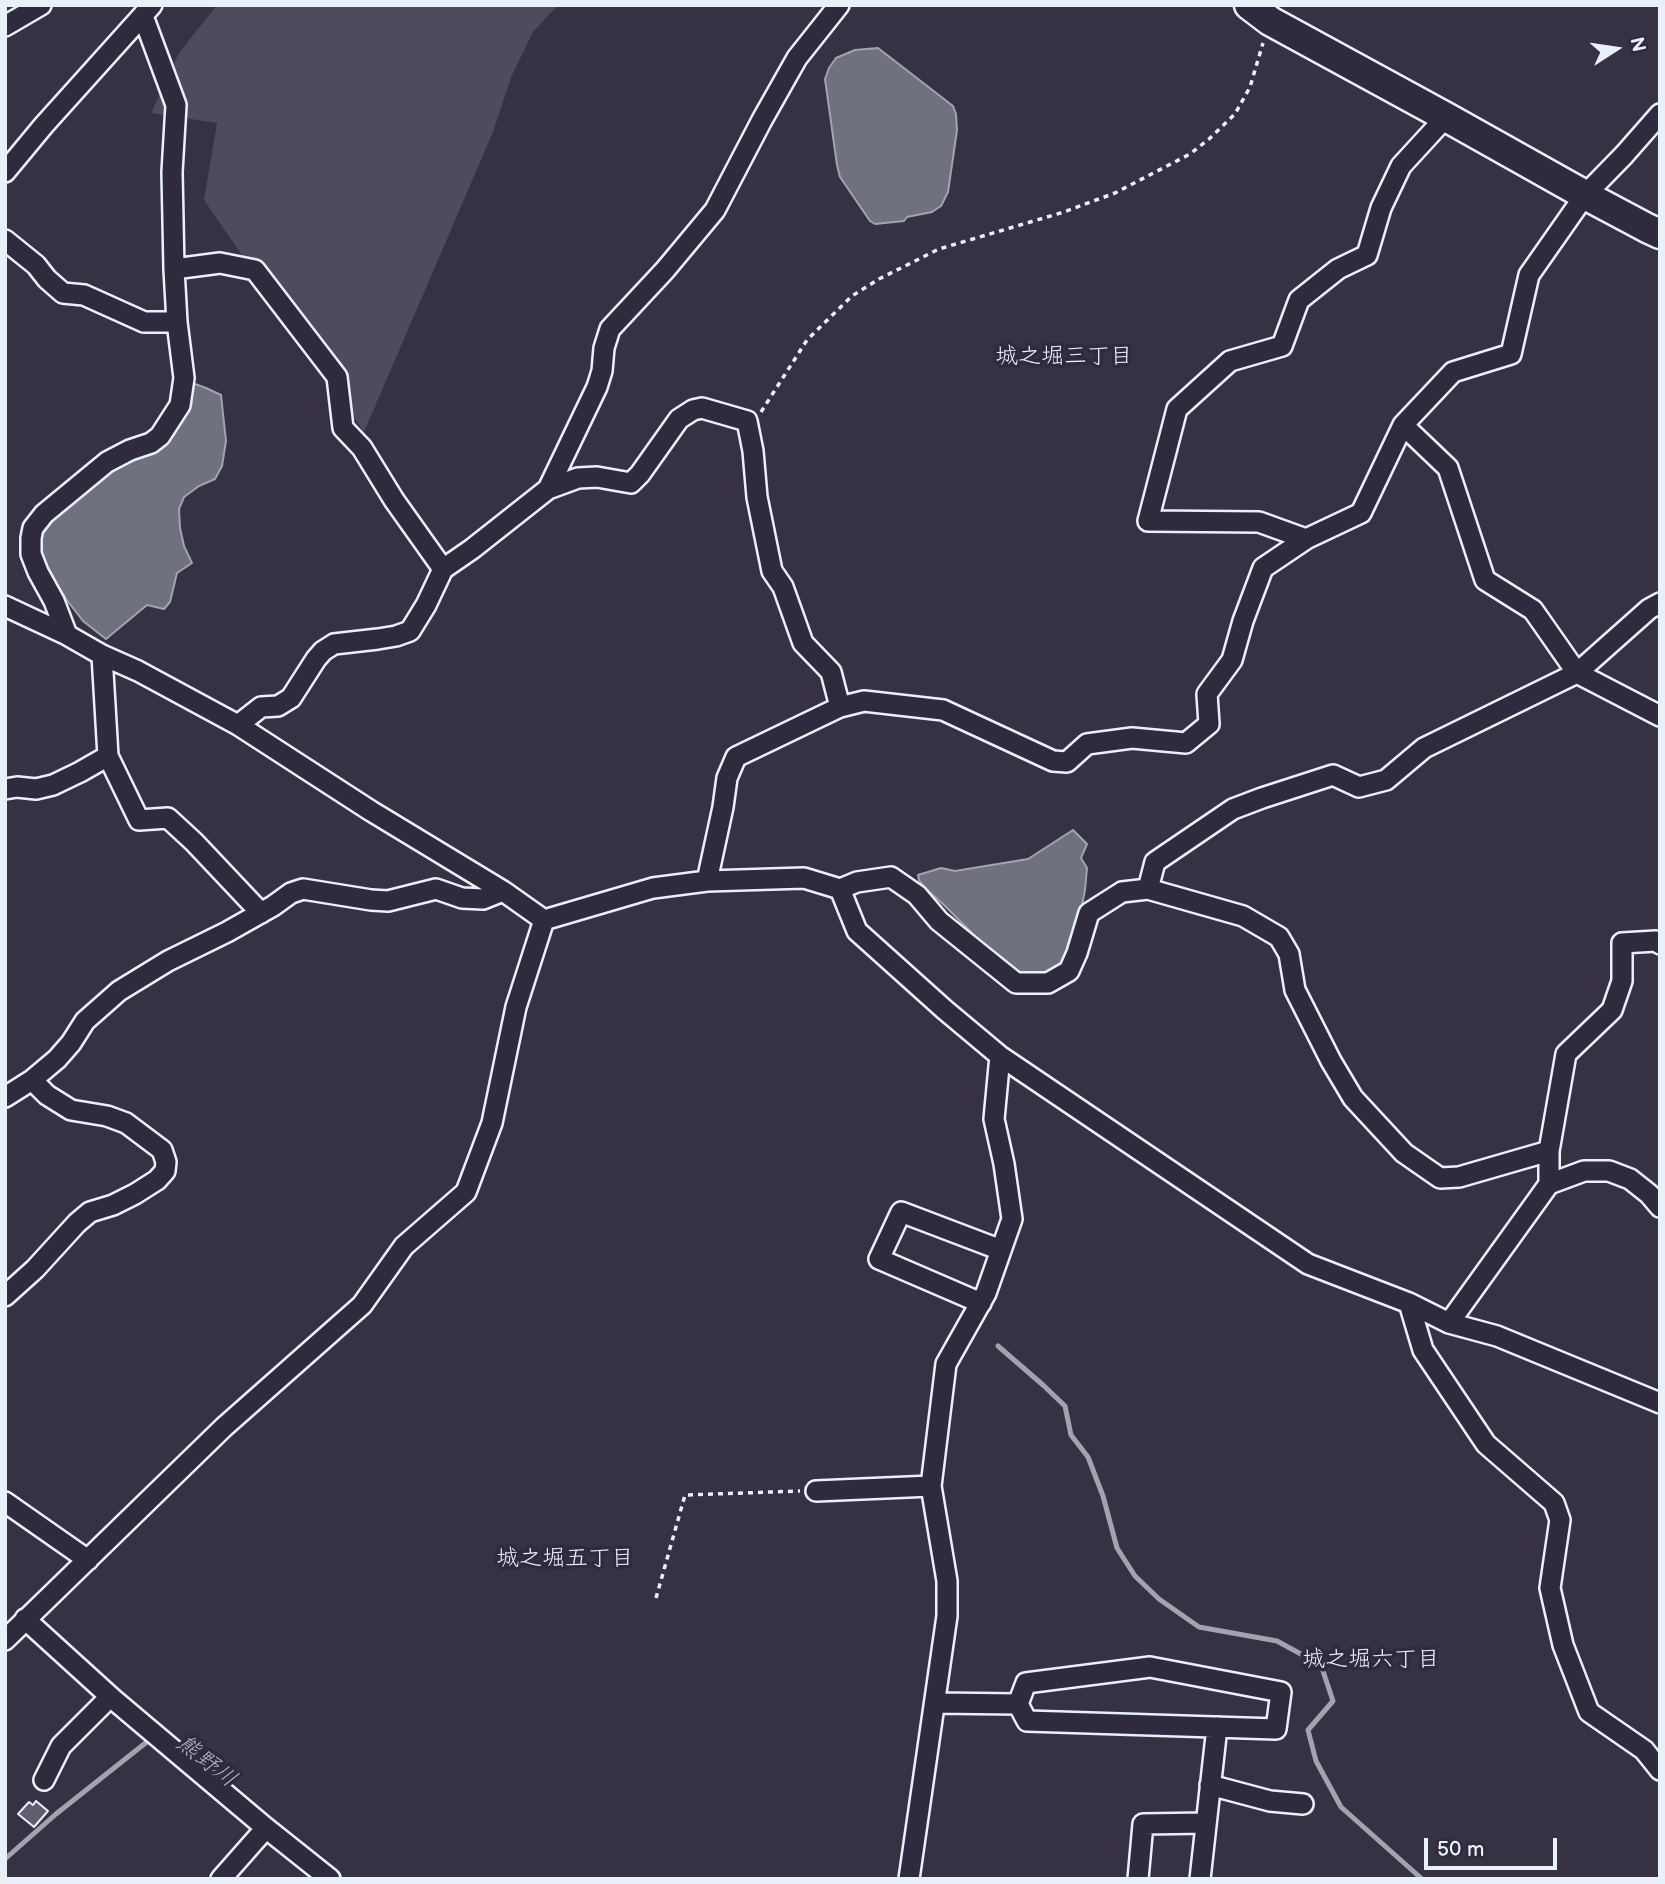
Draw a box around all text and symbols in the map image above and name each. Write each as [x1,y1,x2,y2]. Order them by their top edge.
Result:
north arrow [1581,14,1651,84]
text: N [1624,35,1650,54]
district label: 城之堀三丁目 [995,343,1133,371]
district label: 城之堀五丁目 [496,1545,634,1573]
district label: 城之堀六丁目 [1302,1646,1440,1674]
water label: 熊野川 [170,1730,242,1794]
scale bar [1427,1825,1560,1869]
text: 50 m [1437,1837,1484,1862]

